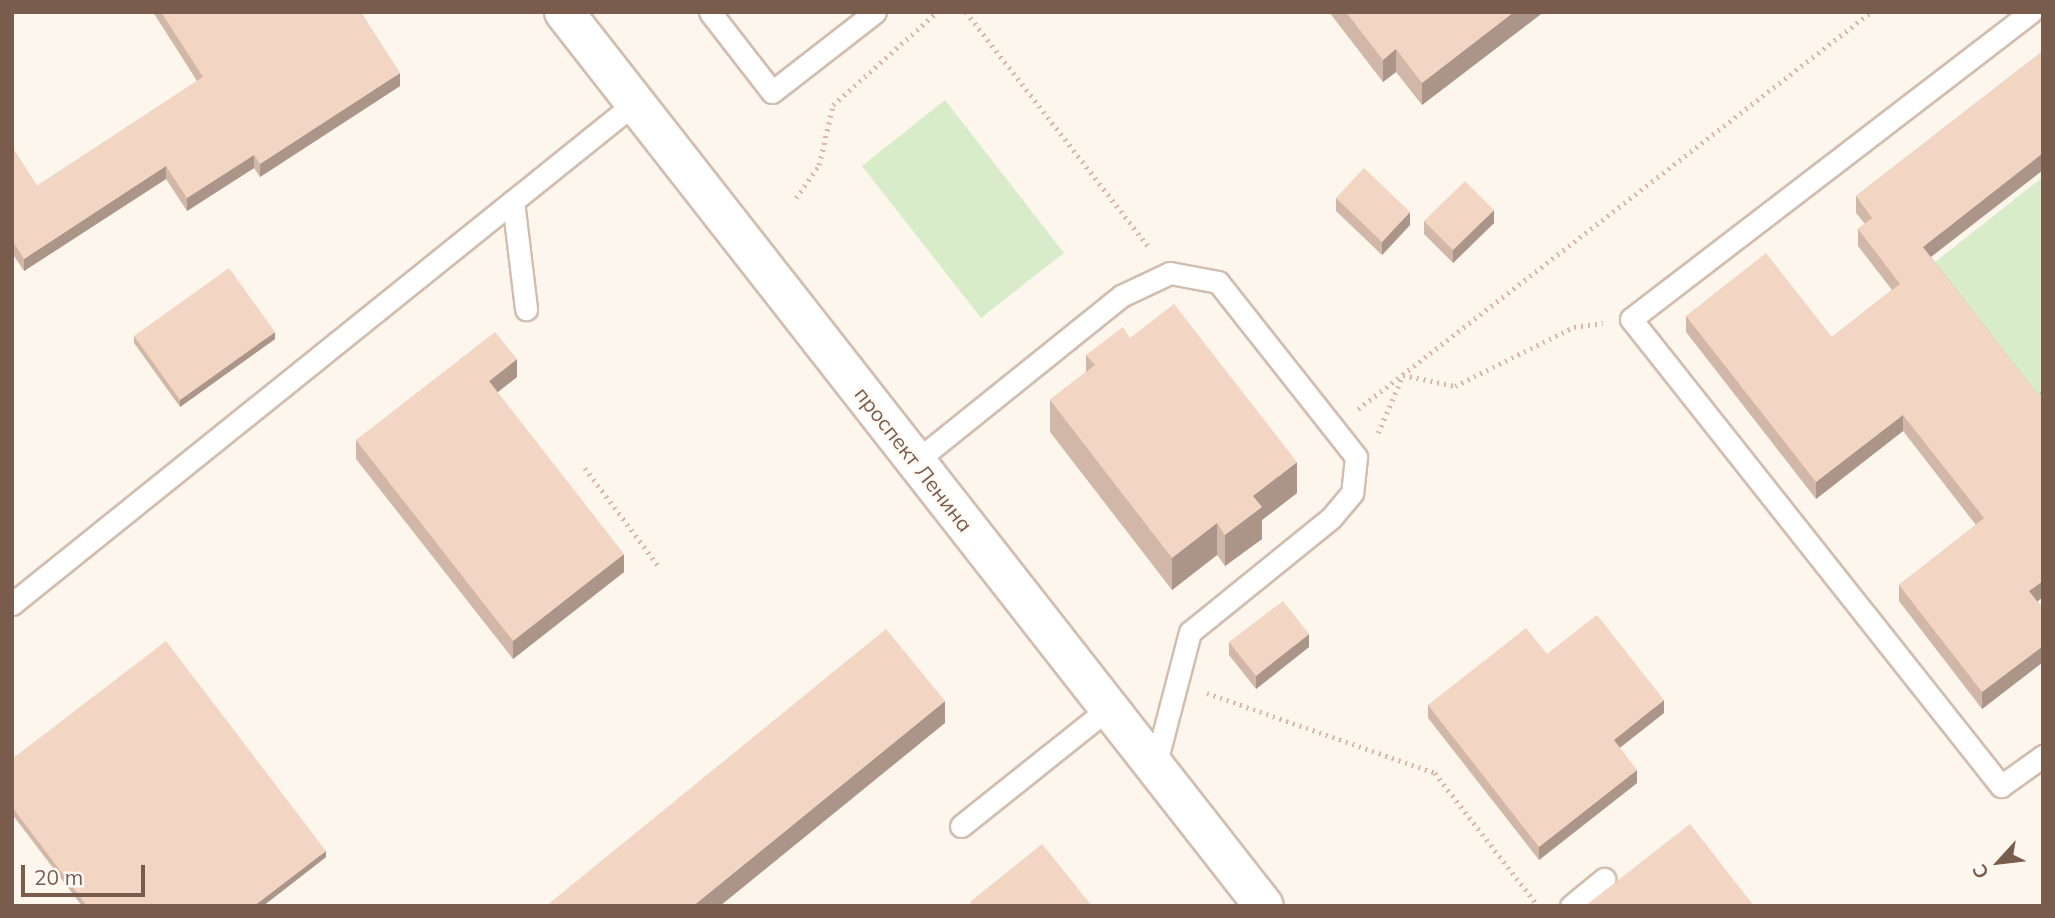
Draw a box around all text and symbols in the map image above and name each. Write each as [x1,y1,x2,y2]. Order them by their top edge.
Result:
street label: проспект Ленина [850,382,978,536]
north arrow [1964,827,2034,897]
scale bar [24,852,149,896]
text: С [1967,860,1994,883]
text: 20 m [34,864,83,890]

